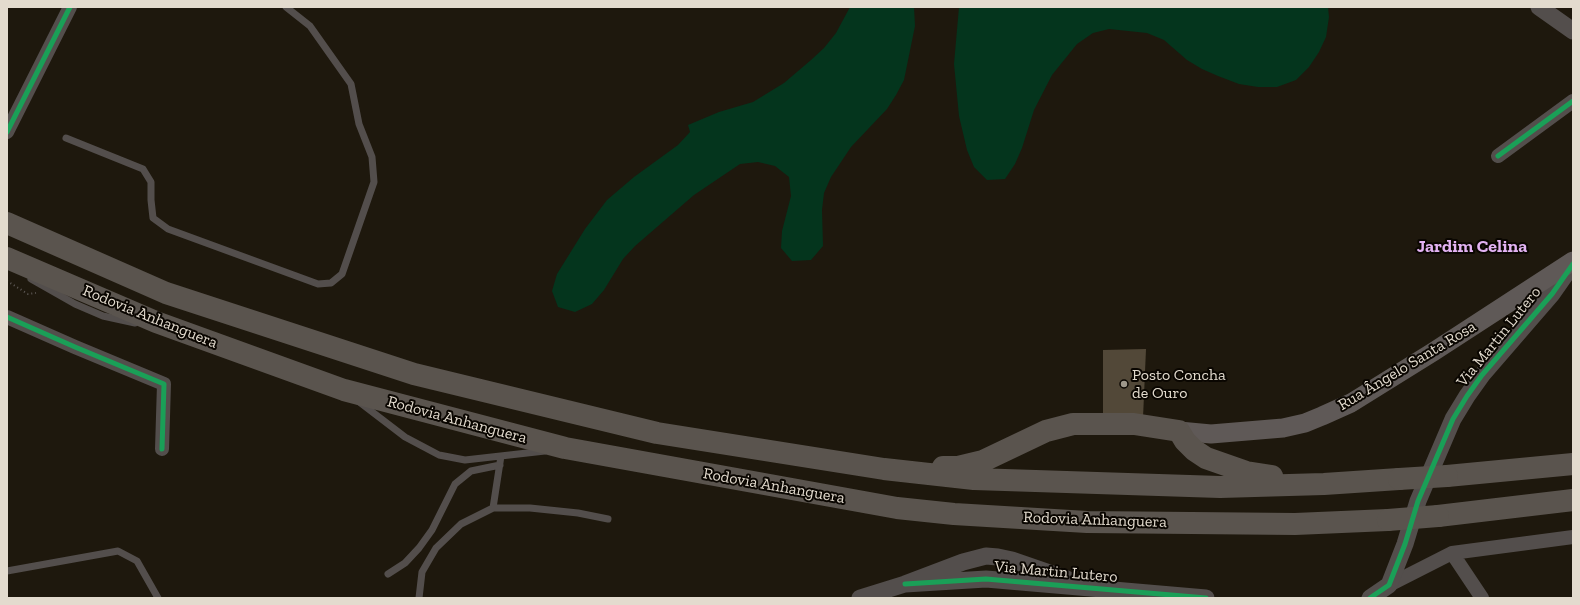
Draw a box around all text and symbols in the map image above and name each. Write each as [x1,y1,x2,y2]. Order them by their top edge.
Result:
district label: Jardim Celina [1417,236,1527,258]
street label: Rodovia Anhanguera [80,281,220,353]
street label: Via Martin Lutero [1453,283,1545,391]
street label: Rua Ângelo Santa Rosa [1335,317,1479,415]
place label: Posto Concha de Ouro [1132,365,1226,403]
marker: Posto Concha de Ouro [1119,379,1129,389]
street label: Rodovia Anhanguera [385,392,529,448]
street label: Rodovia Anhanguera [702,464,846,508]
street label: Rodovia Anhanguera [1023,508,1167,532]
street label: Via Martin Lutero [994,557,1118,587]

